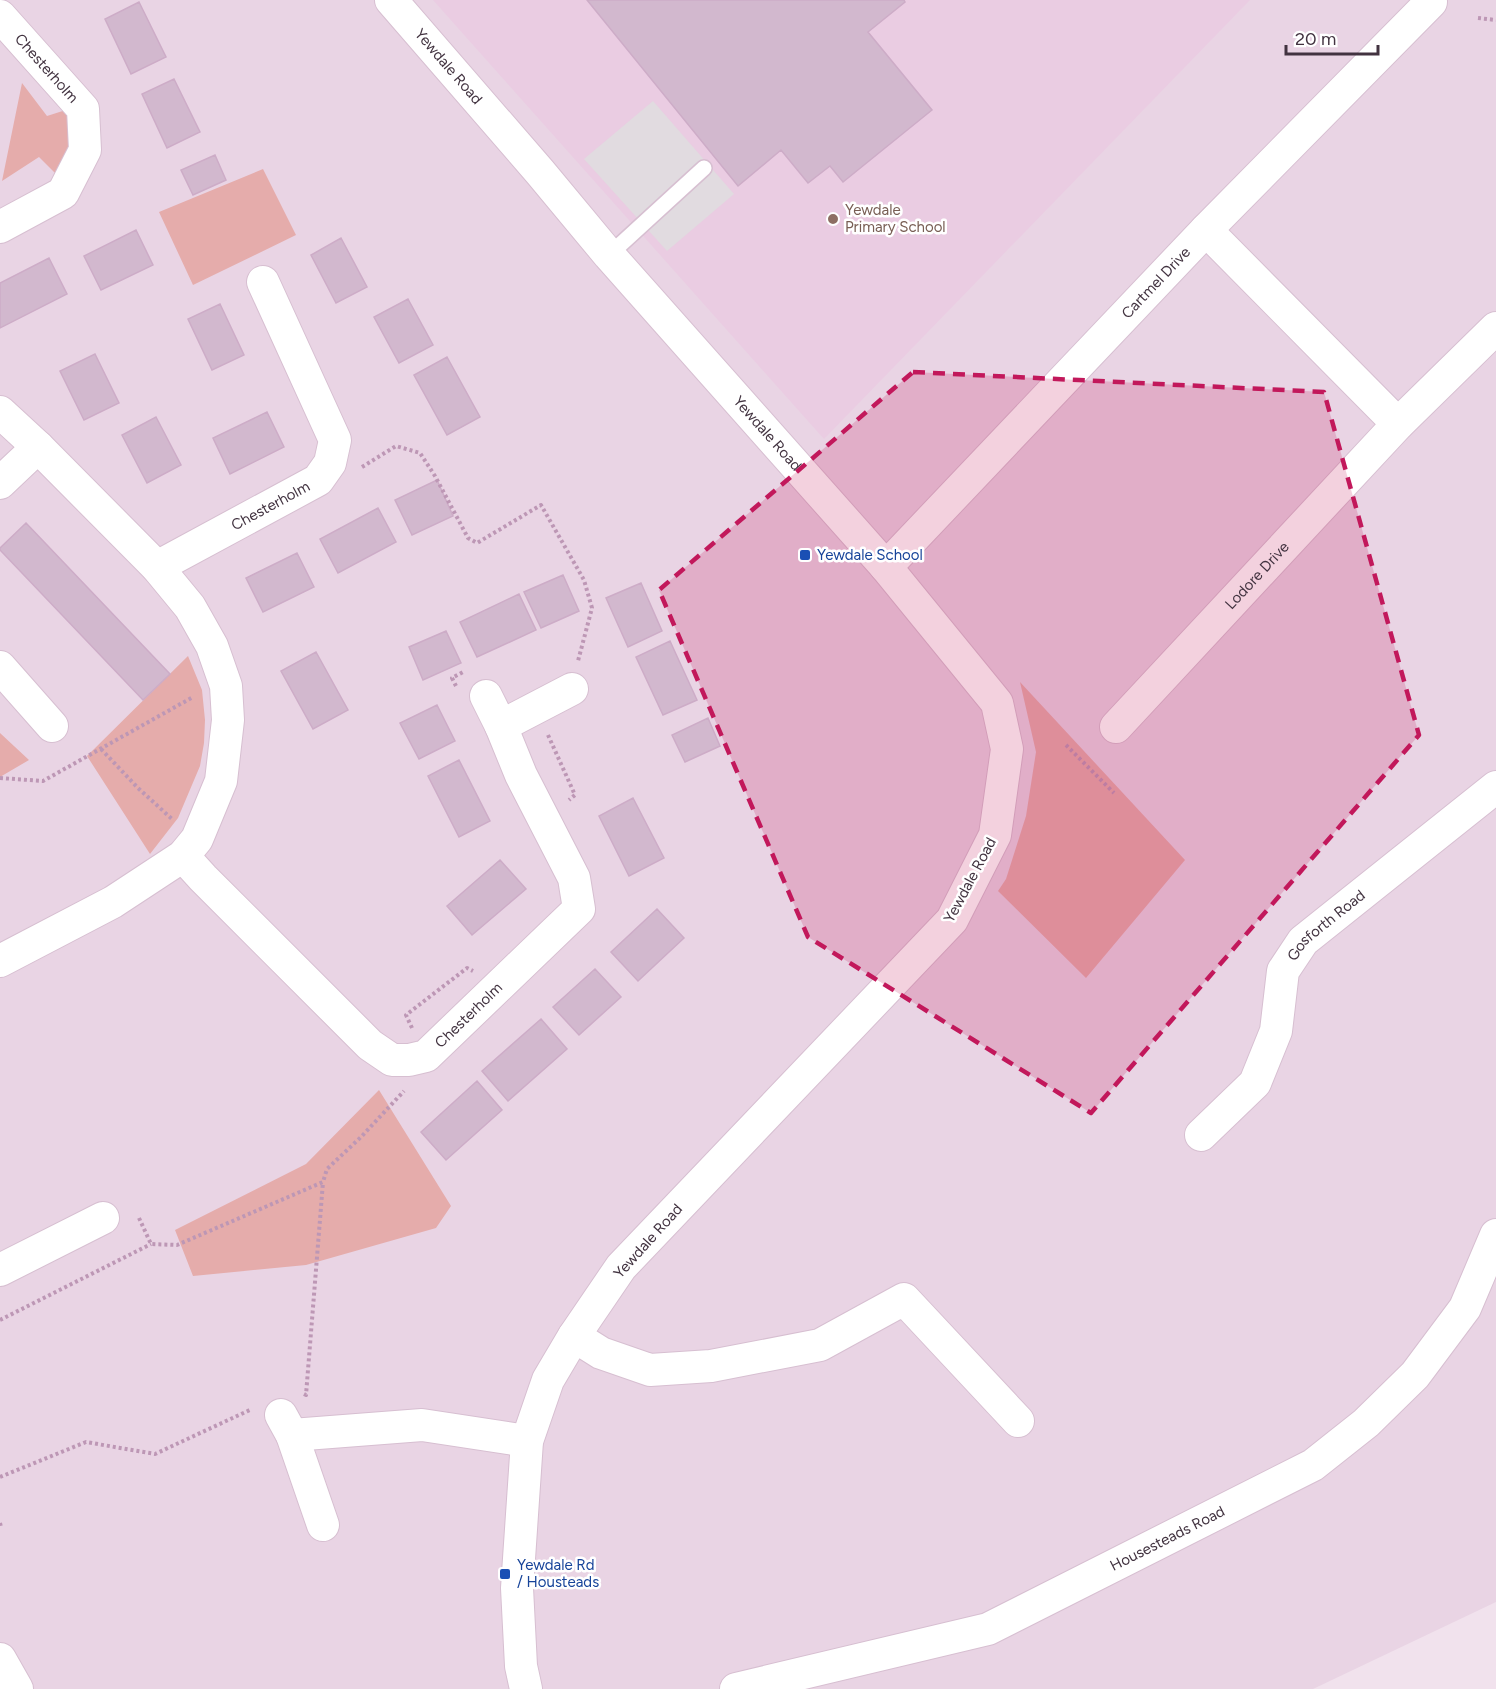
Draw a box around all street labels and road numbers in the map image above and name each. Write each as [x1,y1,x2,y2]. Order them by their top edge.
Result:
street label: Yewdale Road [411,25,486,108]
street label: Chesterholm [11,30,82,106]
street label: Cartmel Drive [1118,243,1194,322]
street label: Yewdale Road [729,392,805,474]
street label: Chesterholm [228,477,313,534]
street label: Lodore Drive [1221,538,1293,613]
street label: Yewdale Road [940,834,1000,926]
street label: Gosforth Road [1283,886,1369,964]
street label: Chesterholm [431,979,506,1052]
street label: Yewdale Road [610,1200,686,1282]
street label: Housesteads Road [1107,1502,1228,1575]

